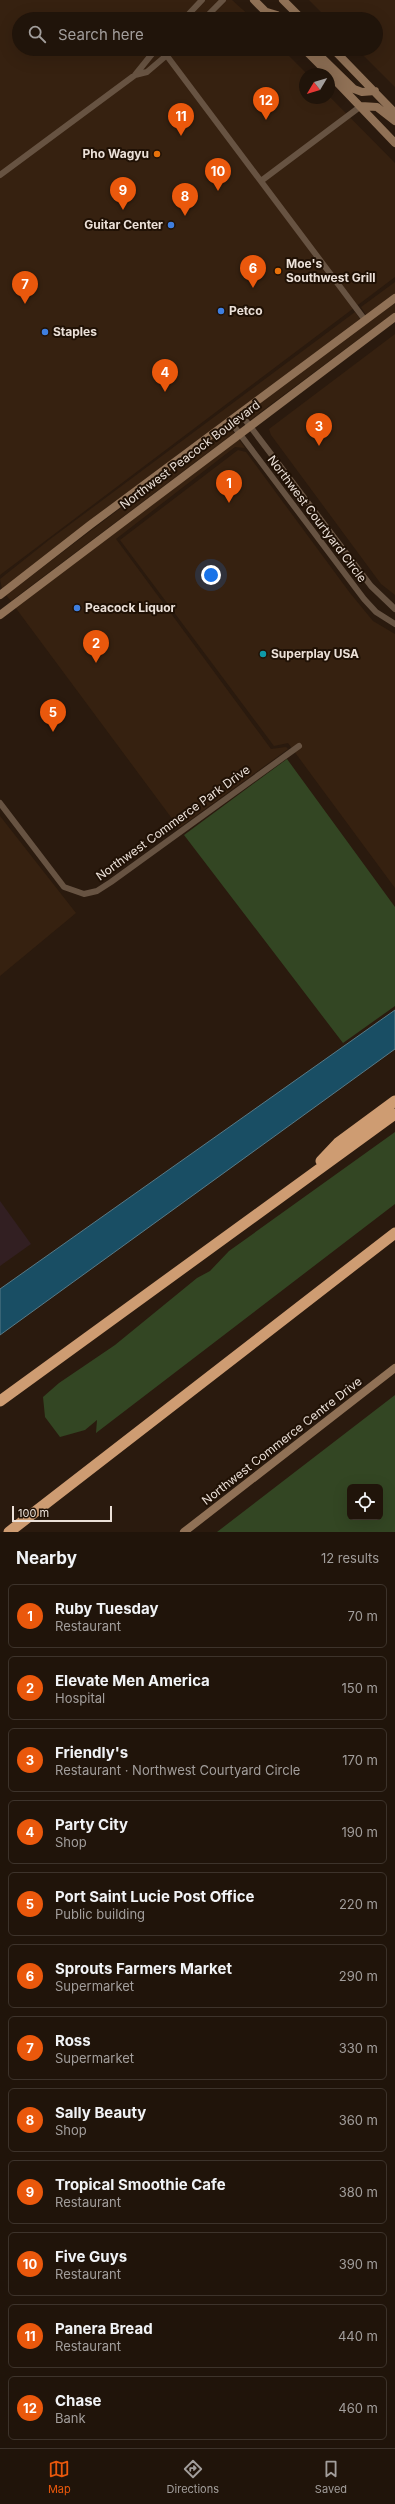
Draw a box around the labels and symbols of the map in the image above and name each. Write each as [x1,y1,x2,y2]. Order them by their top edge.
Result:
north arrow [299,68,335,104]
pin: 12 [253,87,279,120]
pin: 11 [168,103,194,136]
place label: Pho Wagyu [83,146,149,161]
marker: Pho Wagyu [152,149,162,159]
pin: 10 [205,158,231,191]
pin: 9 [110,177,136,210]
pin: 8 [172,183,198,216]
place label: Guitar Center [84,217,163,232]
marker: Guitar Center [166,220,176,230]
pin: 6 [240,255,266,288]
place label: Moe's Southwest Grill [286,256,375,285]
marker: Moe's Southwest Grill [273,266,283,276]
pin: 7 [12,271,38,304]
place label: Petco [229,303,263,318]
marker: Petco [216,306,226,316]
place label: Staples [53,324,97,339]
marker: Staples [40,327,50,337]
pin: 4 [152,359,178,392]
street label: Northwest Peacock Boulevard [117,397,263,512]
pin: 3 [306,413,332,446]
street label: Northwest Courtyard Circle [265,452,370,585]
pin: 1 [216,470,242,503]
your location [201,565,221,585]
place label: Peacock Liquor [85,600,176,615]
marker: Peacock Liquor [72,603,82,613]
pin: 2 [83,630,109,663]
place label: Superplay USA [271,646,359,661]
marker: Superplay USA [258,649,268,659]
pin: 5 [40,699,66,732]
street label: Northwest Commerce Park Drive [93,762,253,883]
street label: Northwest Commerce Centre Drive [199,1373,365,1508]
scale bar [12,1504,112,1523]

